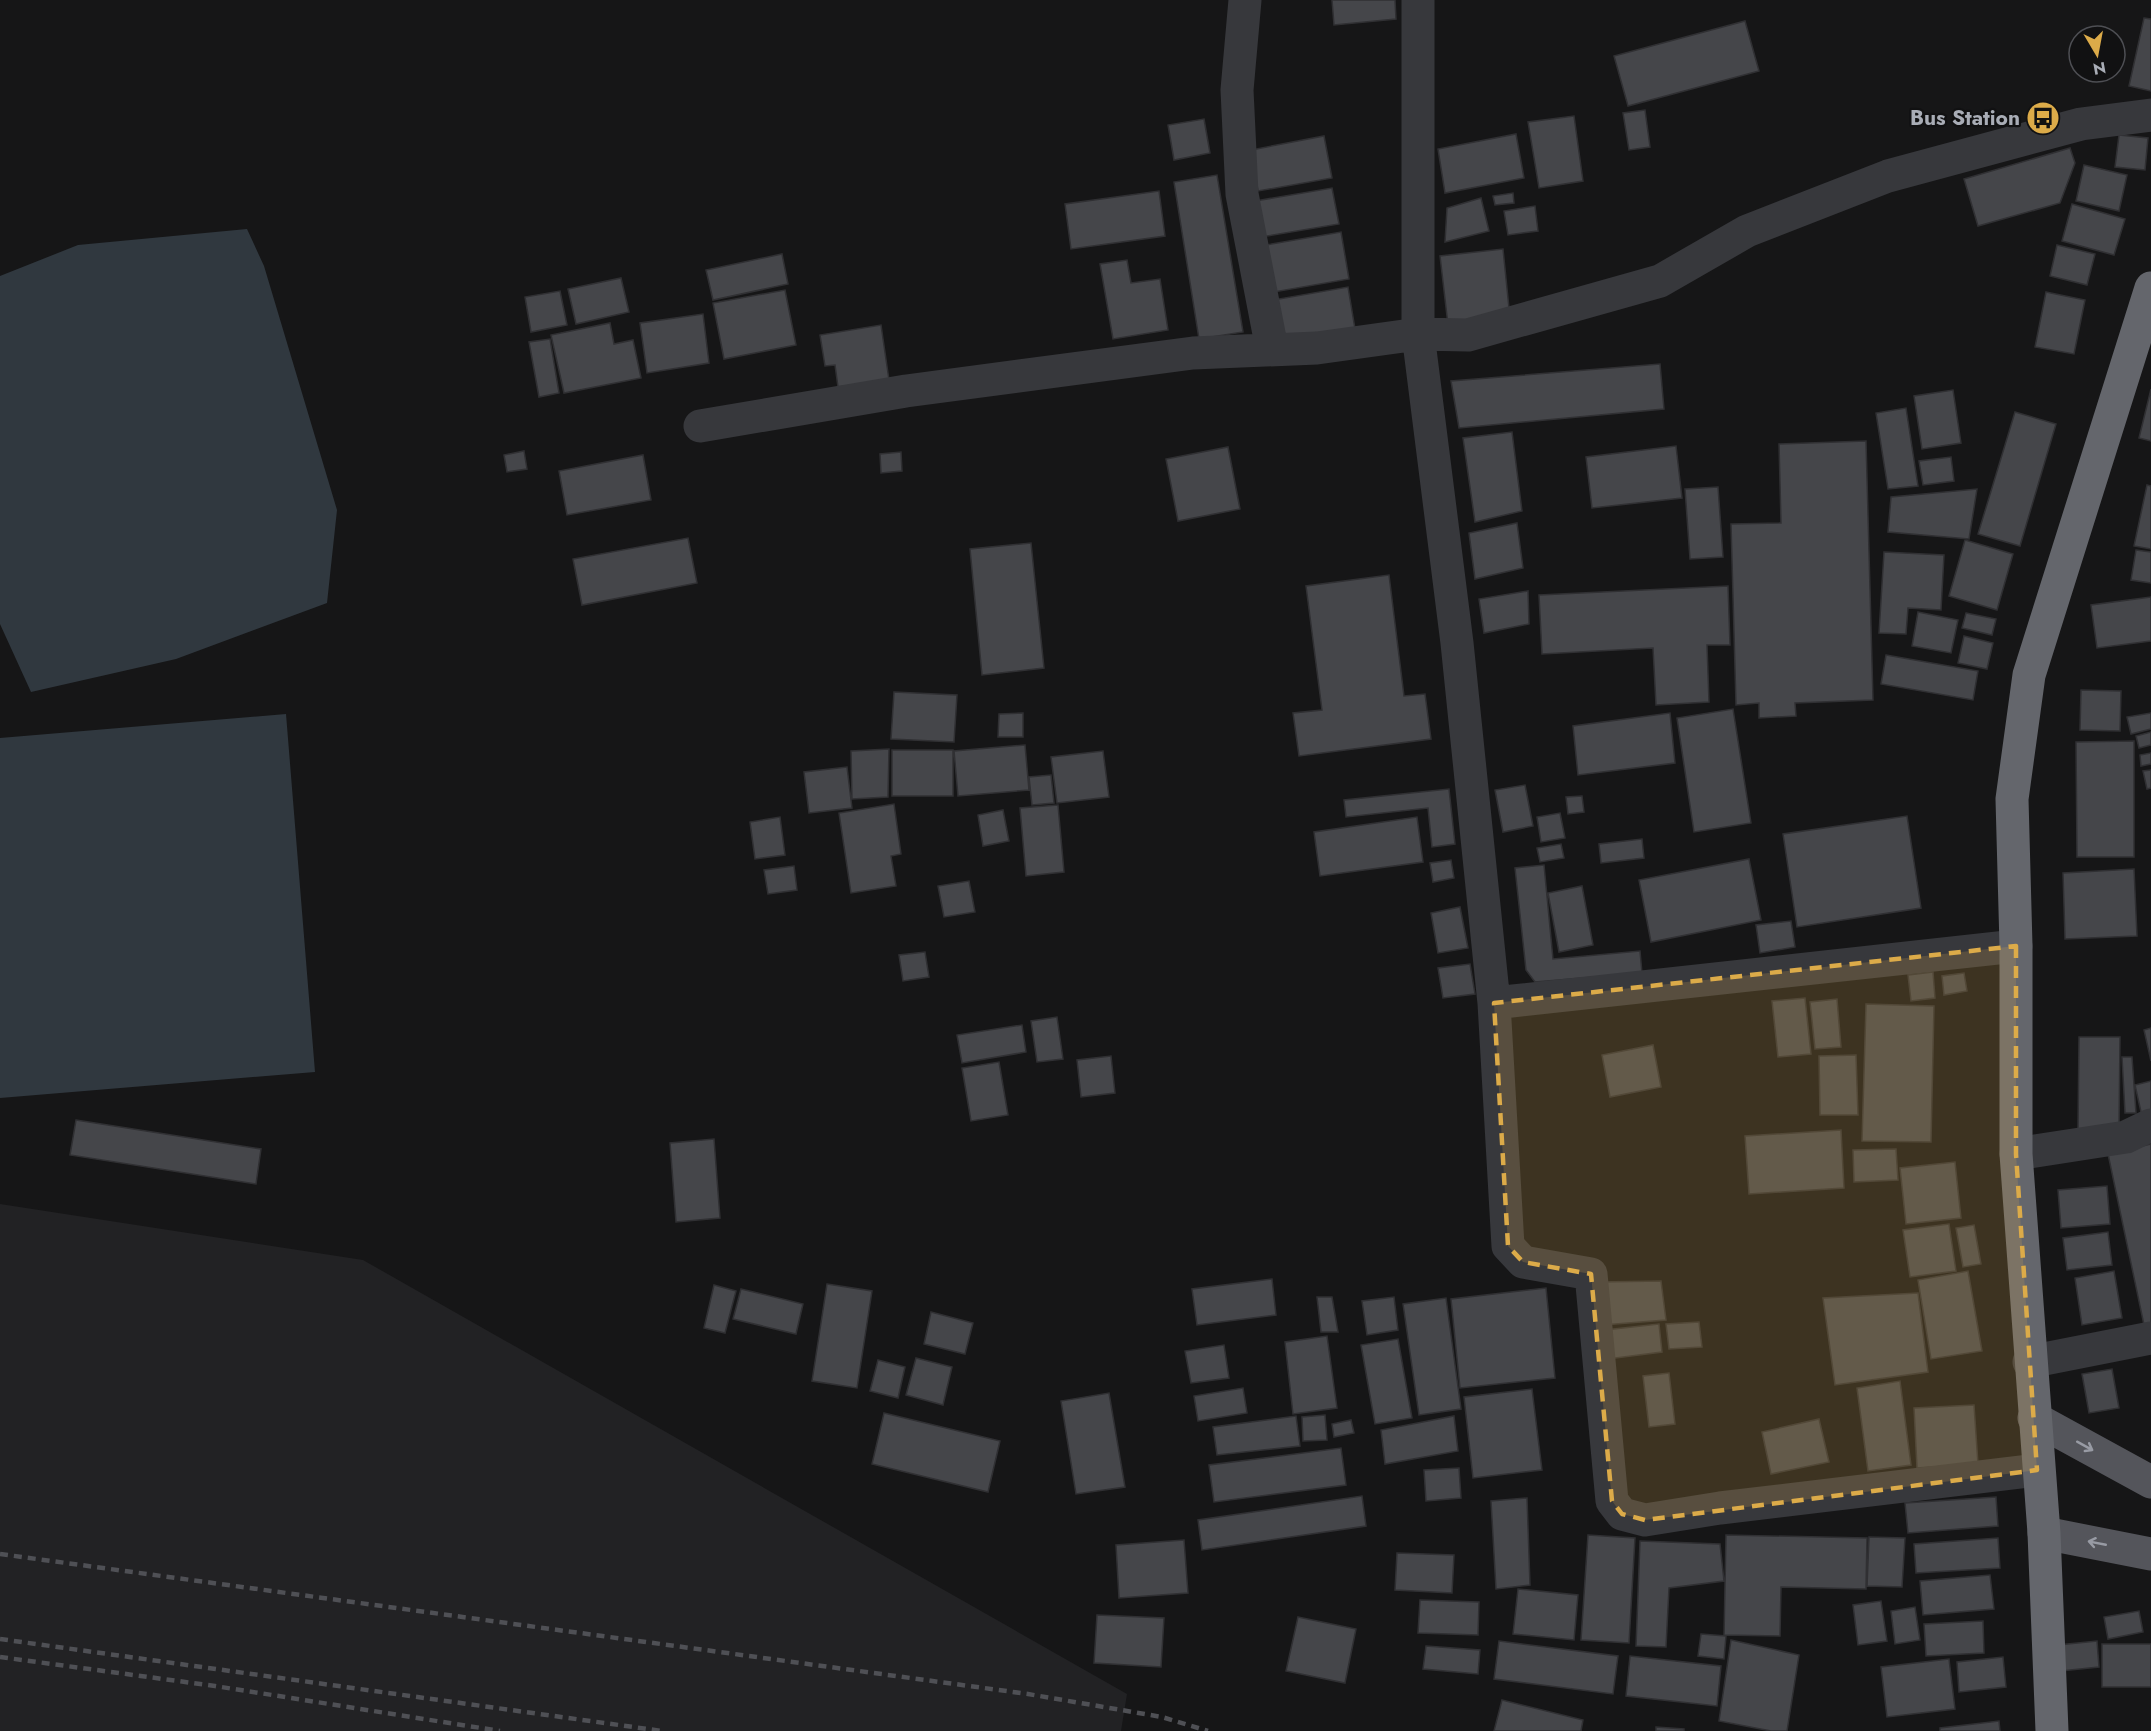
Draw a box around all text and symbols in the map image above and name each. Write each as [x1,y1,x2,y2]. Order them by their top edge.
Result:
north arrow [2067,24,2127,84]
text: N [2091,56,2108,81]
bus stop icon: Bus Station [2025,100,2061,136]
place label: Bus Station [1910,103,2020,133]
one-way arrow [2076,1440,2093,1452]
one-way arrow [2088,1537,2108,1548]

